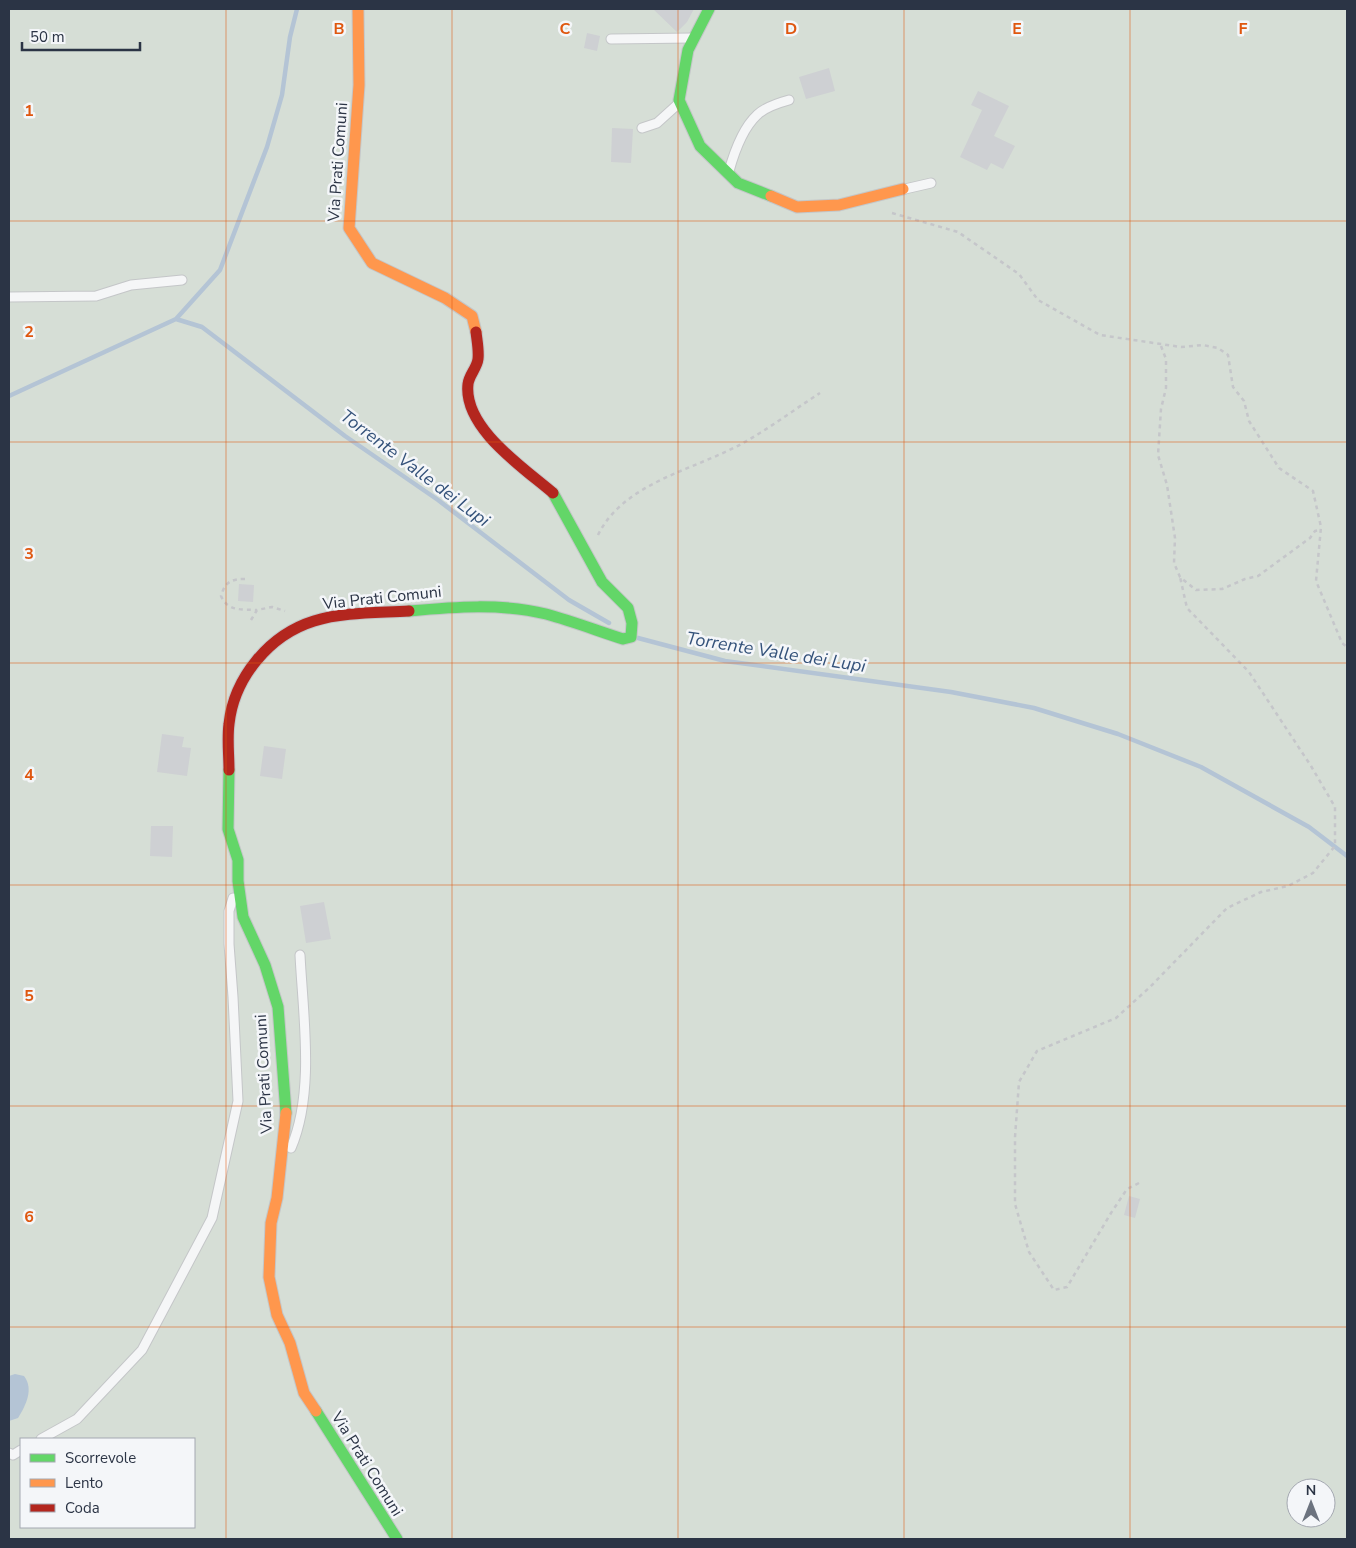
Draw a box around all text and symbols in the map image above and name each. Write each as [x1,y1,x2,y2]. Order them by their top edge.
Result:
text: B [333,18,345,40]
text: C [560,18,571,40]
text: D [785,18,797,40]
text: E [1012,18,1022,40]
text: F [1239,18,1248,40]
scale bar [22,20,140,52]
text: 50 m [30,27,65,47]
text: 1 [24,100,34,122]
street label: Via Prati Comuni [323,102,353,223]
text: 2 [24,321,34,343]
water label: Torrente Valle dei Lupi [335,404,495,533]
text: 3 [24,543,34,565]
street label: Via Prati Comuni [320,581,443,615]
water label: Torrente Valle dei Lupi [685,626,868,678]
text: 4 [24,764,34,786]
text: 5 [24,985,34,1007]
street label: Via Prati Comuni [250,1014,278,1135]
text: 6 [24,1206,34,1228]
street label: Via Prati Comuni [325,1407,408,1520]
legend [20,1438,195,1528]
text: Scorrevole [65,1448,136,1468]
text: Lento [65,1473,103,1493]
north arrow [1286,1478,1336,1528]
text: N [1306,1481,1316,1500]
text: Coda [65,1498,100,1518]

